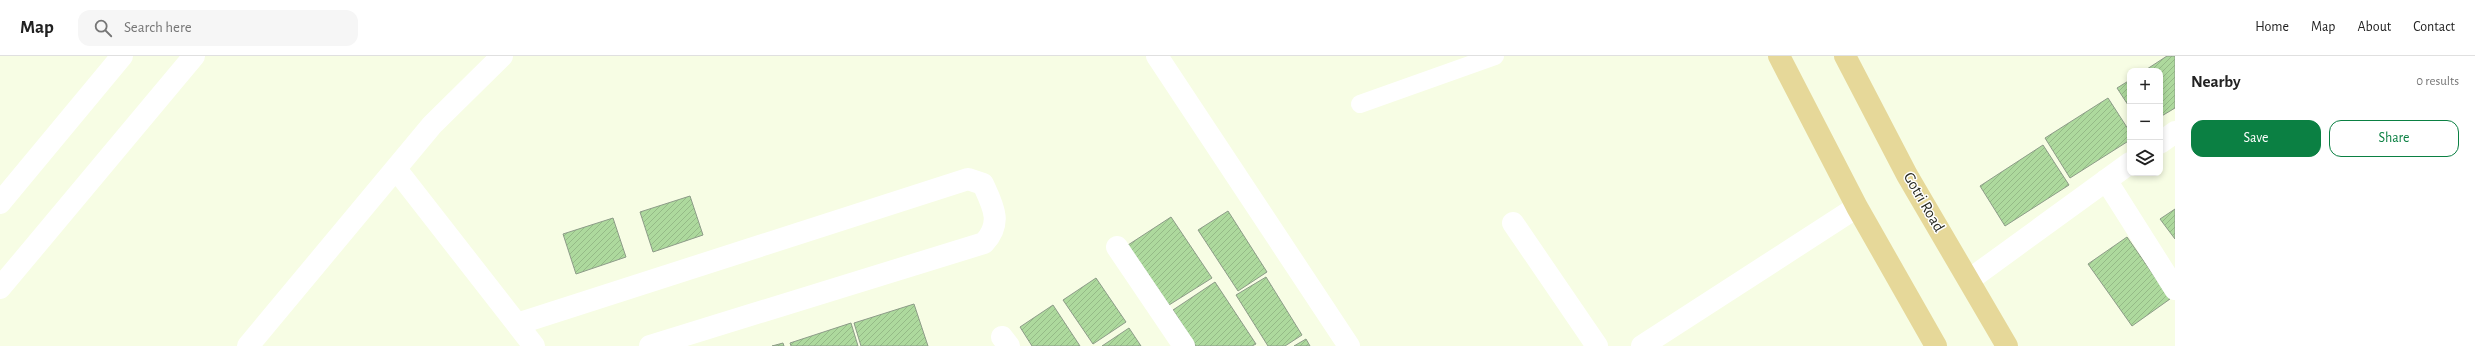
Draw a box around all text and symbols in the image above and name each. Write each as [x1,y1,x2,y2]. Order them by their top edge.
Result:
search box [78,10,358,46]
icon: search [92,17,114,39]
text: Map [20,18,54,37]
text: Search here [124,20,192,35]
text: Home [2255,20,2289,34]
text: Map [2311,20,2335,34]
text: About [2357,20,2391,34]
text: Contact [2413,20,2455,34]
map controls [2127,68,2163,176]
button: + [2127,68,2163,104]
text: Nearby [2191,73,2241,90]
text: 0 results [2416,75,2459,88]
button: − [2127,104,2163,140]
button: Save [2191,120,2321,157]
button: Share [2329,120,2459,157]
button: layers [2127,140,2163,176]
street label: Gotri Road [1901,170,1947,234]

